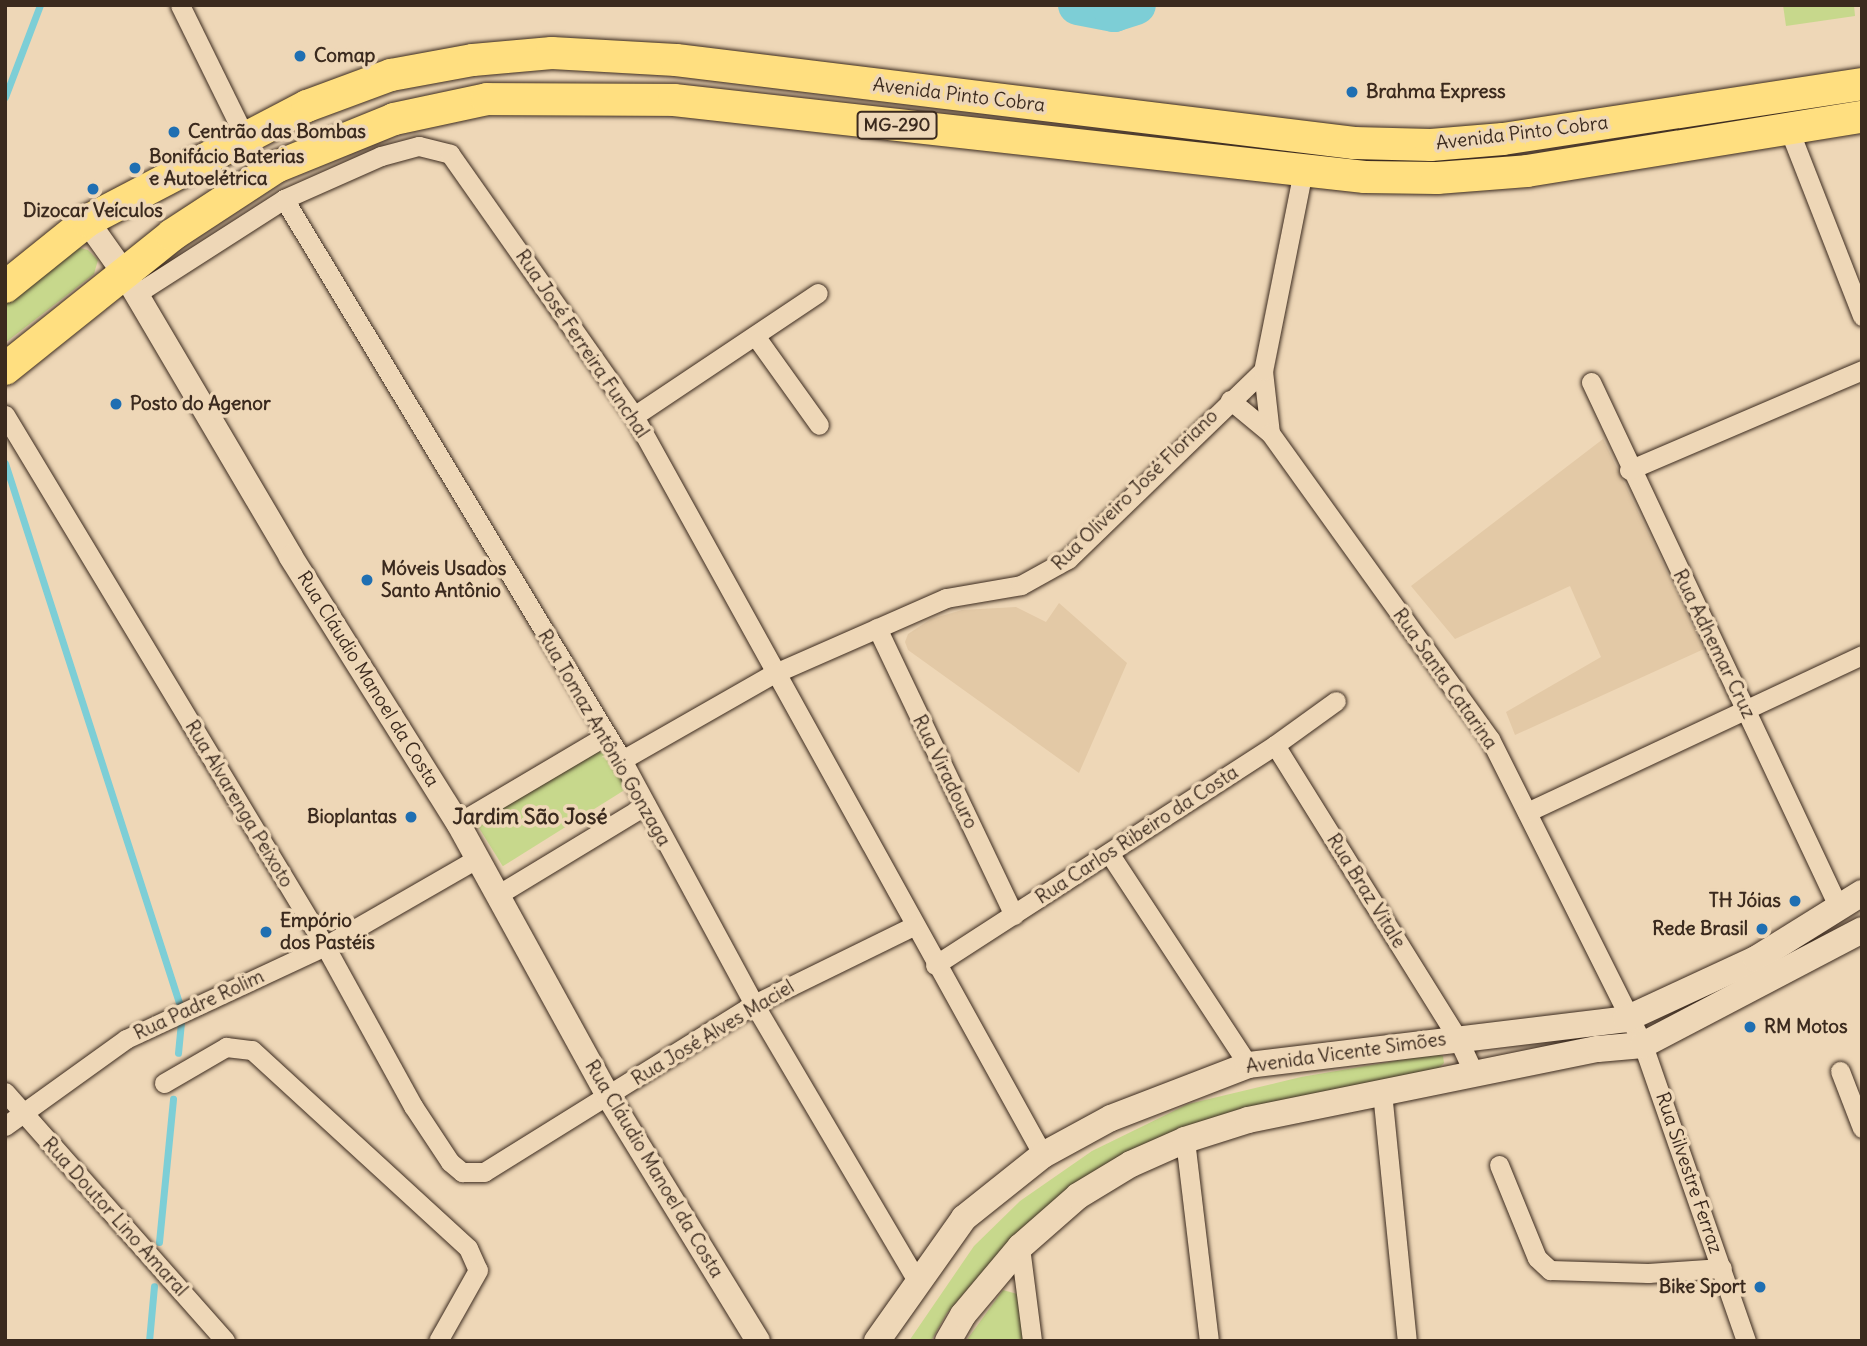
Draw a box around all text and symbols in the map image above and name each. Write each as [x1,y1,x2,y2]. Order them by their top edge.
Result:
place label: Comap [314,45,375,67]
marker: Comap [292,48,308,64]
street label: Avenida Pinto Cobra [872,73,1046,117]
place label: Brahma Express [1366,81,1506,103]
marker: Brahma Express [1344,84,1360,100]
road number: MG-290 [855,110,939,140]
street label: Avenida Pinto Cobra [1435,111,1609,155]
place label: Centrão das Bombas [188,121,366,143]
marker: Centrão das Bombas [166,124,182,140]
place label: Bonifácio Baterias e Autoelétrica [149,146,304,190]
marker: Bonifácio Baterias e Autoelétrica [127,160,143,176]
marker: Dizocar Veículos [85,181,101,197]
place label: Dizocar Veículos [23,200,163,222]
street label: Rua José Ferreira Funchal [510,246,654,442]
place label: Posto do Agenor [130,393,271,415]
marker: Posto do Agenor [108,396,124,412]
street label: Rua Oliveiro José Floriano [1047,405,1223,575]
place label: Móveis Usados Santo Antônio [381,558,506,602]
street label: Rua Adhemar Cruz [1668,566,1760,722]
street label: Rua Cláudio Manoel da Costa [292,567,444,791]
marker: Móveis Usados Santo Antônio [359,572,375,588]
street label: Rua Santa Catarina [1388,604,1502,754]
street label: Rua Tomaz Antônio Gonzaga [533,626,675,850]
street label: Rua Viradouro [908,711,982,833]
street label: Rua Alvarenga Peixoto [180,716,298,892]
street label: Rua Carlos Ribeiro da Costa [1031,761,1243,909]
district label: Jardim São José [452,804,608,830]
place label: Bioplantas [307,806,397,828]
marker: Bioplantas [403,809,419,825]
street label: Rua Braz Vitale [1322,830,1410,952]
place label: TH Jóias [1709,890,1781,912]
marker: TH Jóias [1787,893,1803,909]
place label: Empório dos Pastéis [280,910,375,954]
place label: Rede Brasil [1652,918,1748,940]
marker: Rede Brasil [1754,921,1770,937]
marker: Empório dos Pastéis [258,924,274,940]
street label: Rua Padre Rolim [130,965,268,1045]
street label: Rua José Alves Maciel [628,975,798,1091]
place label: RM Motos [1764,1016,1848,1038]
marker: RM Motos [1742,1019,1758,1035]
street label: Avenida Vicente Simões [1244,1028,1448,1078]
street label: Rua Cláudio Manoel da Costa [580,1056,728,1282]
street label: Rua Silvestre Ferraz [1651,1089,1727,1257]
street label: Rua Doutor Lino Amaral [38,1133,192,1301]
place label: Bike Sport [1659,1276,1746,1298]
marker: Bike Sport [1752,1279,1768,1295]

